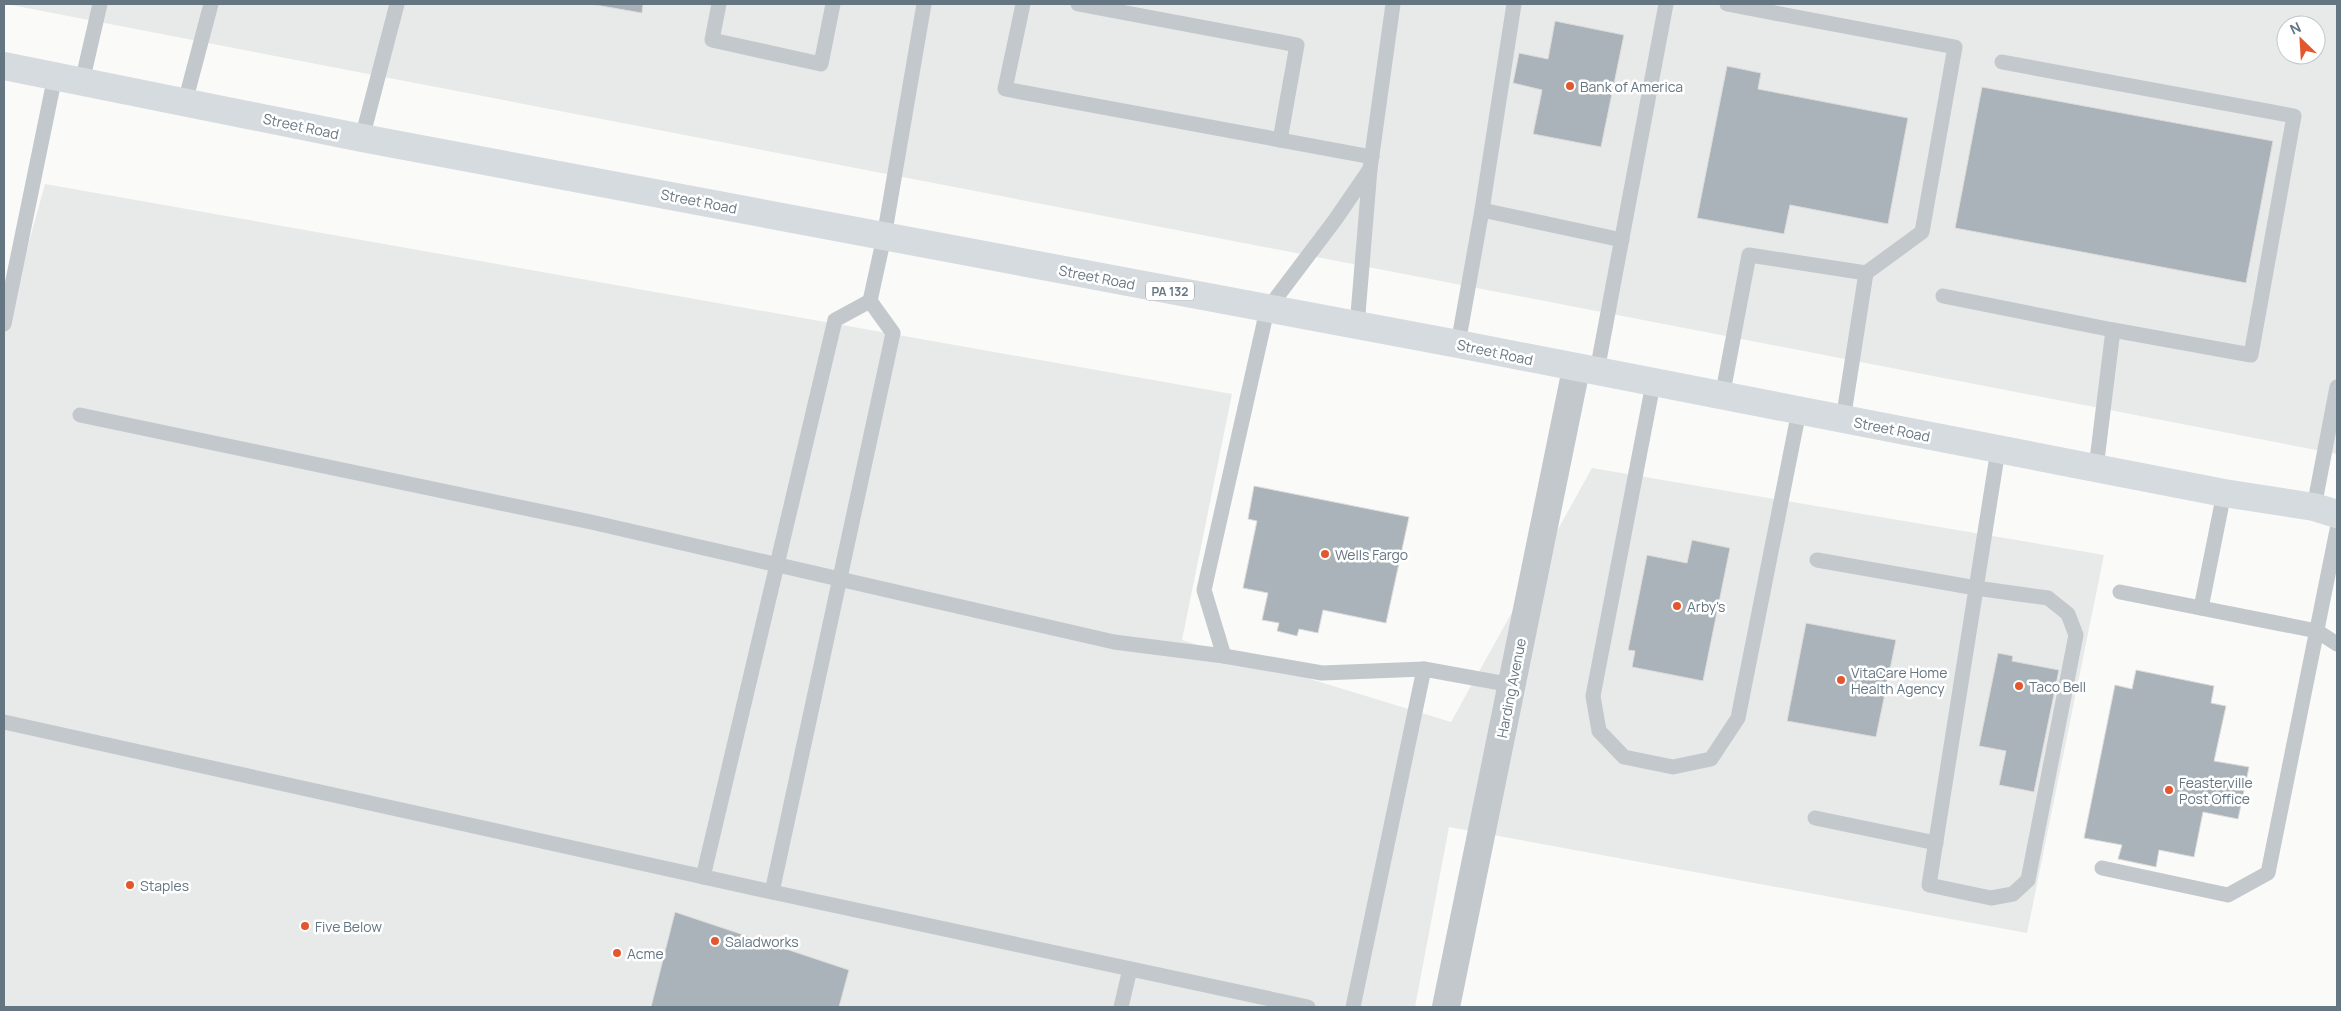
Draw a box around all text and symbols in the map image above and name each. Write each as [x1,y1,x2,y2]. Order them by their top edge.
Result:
north arrow [2276,15,2326,65]
text: N [2287,17,2304,39]
place label: Bank of America [1580,77,1683,96]
marker: Bank of America [1564,80,1576,92]
street label: Street Road [261,109,341,143]
street label: Street Road [659,184,739,218]
street label: Street Road [1057,260,1137,294]
road number: PA 132 [1146,282,1194,300]
street label: Street Road [1455,335,1535,369]
street label: Street Road [1852,412,1932,446]
place label: Wells Fargo [1335,545,1408,564]
marker: Wells Fargo [1319,548,1331,560]
place label: Arby's [1687,597,1725,616]
marker: Arby's [1671,600,1683,612]
street label: Harding Avenue [1492,637,1530,739]
place label: VitaCare Home Health Agency [1851,663,1947,698]
marker: VitaCare Home Health Agency [1835,674,1847,686]
place label: Taco Bell [2029,677,2086,696]
marker: Taco Bell [2013,680,2025,692]
place label: Feasterville Post Office [2179,773,2253,808]
marker: Feasterville Post Office [2163,784,2175,796]
place label: Staples [140,876,189,895]
marker: Staples [124,879,136,891]
place label: Five Below [315,917,382,936]
marker: Five Below [299,920,311,932]
place label: Saladworks [725,932,799,951]
marker: Saladworks [709,935,721,947]
place label: Acme [627,944,664,963]
marker: Acme [611,947,623,959]

